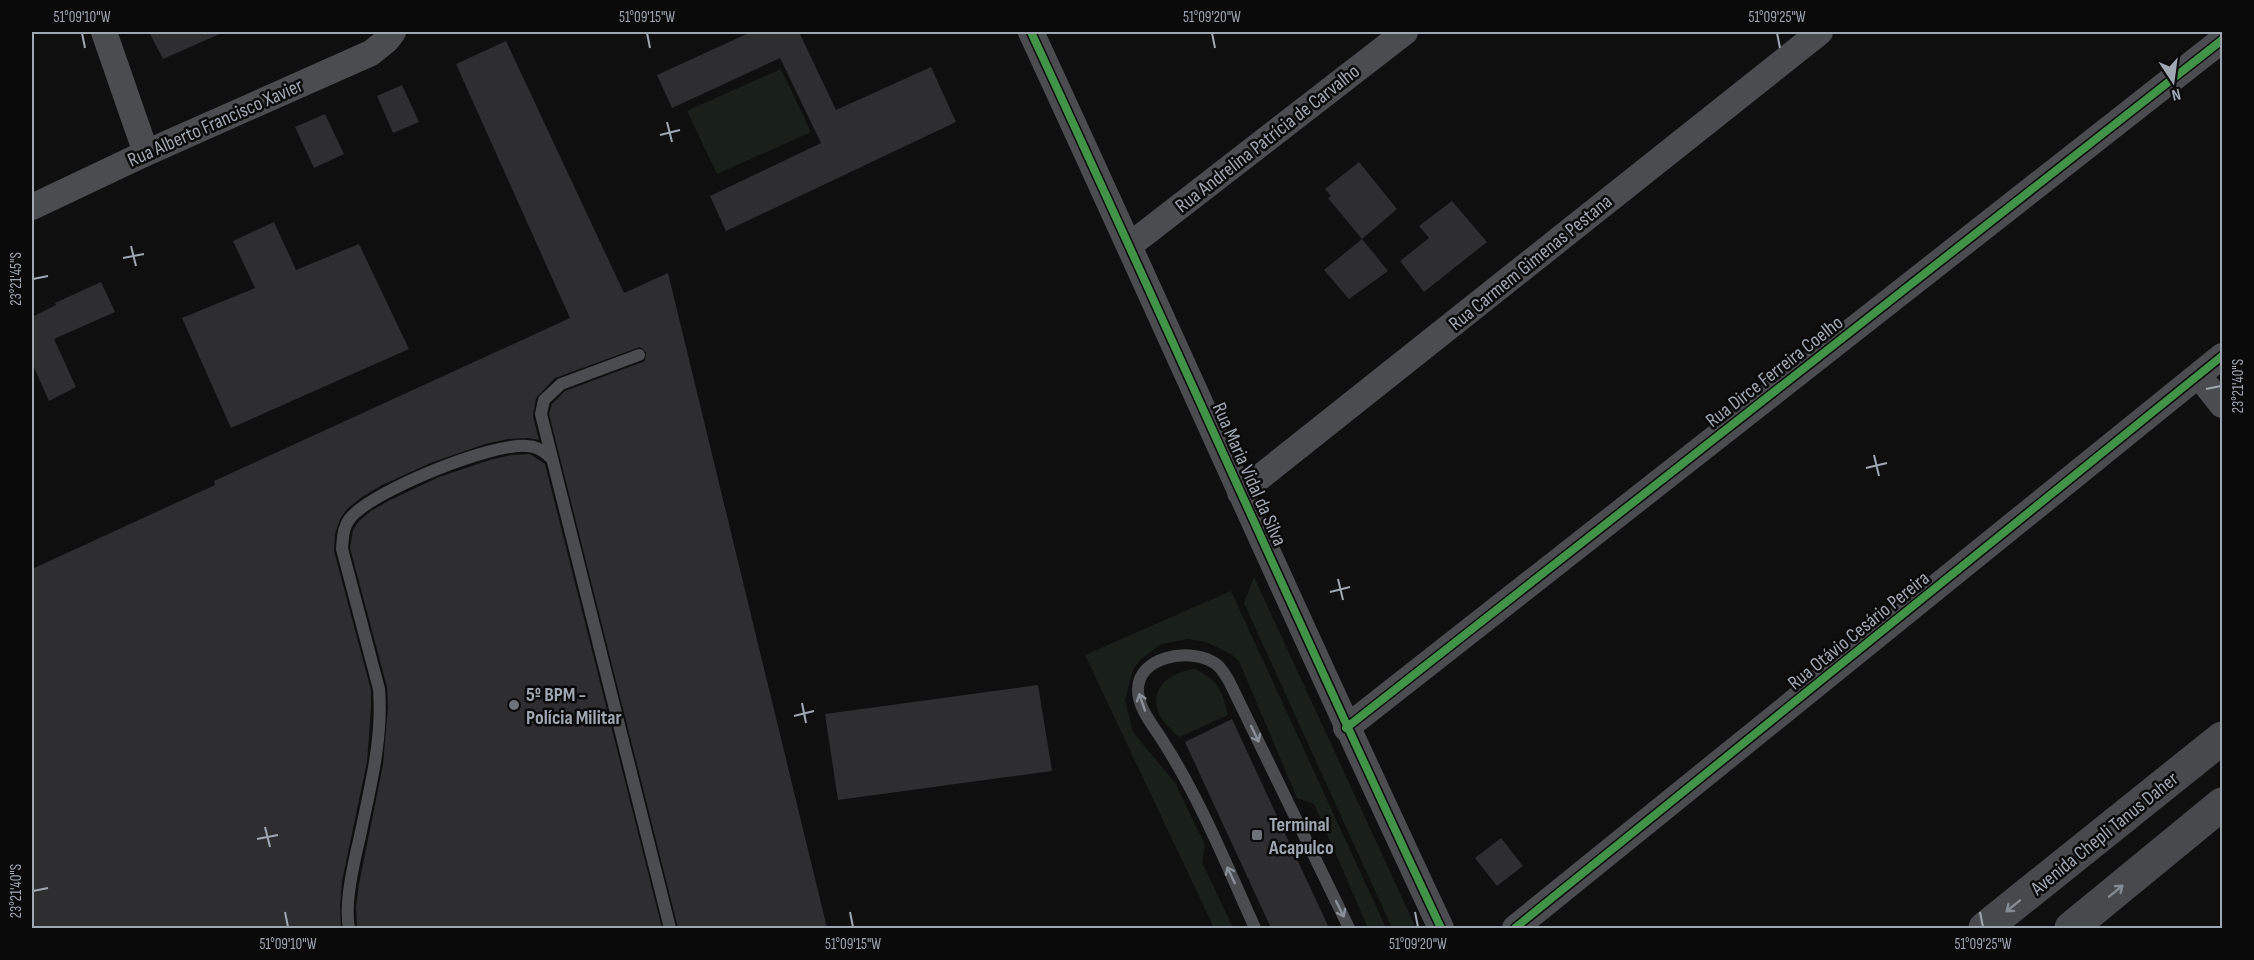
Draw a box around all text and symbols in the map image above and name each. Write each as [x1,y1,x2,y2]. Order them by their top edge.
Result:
text: 51°09'10"W [54,8,111,27]
text: 51°09'15"W [619,8,675,27]
text: 51°09'20"W [1183,8,1241,27]
text: 51°09'25"W [1748,8,1806,27]
north arrow [2143,51,2203,111]
street label: Rua Andrelina Patrícia de Carvalho [1171,59,1365,218]
street label: Rua Alberto Francisco Xavier [124,73,307,172]
text: N [2170,84,2182,104]
street label: Rua Carmem Gimenas Pestana [1444,190,1617,336]
text: 23°21'45"S [7,252,26,306]
street label: Rua Dirce Ferreira Coelho [1701,311,1848,433]
text: 23°21'40"S [2229,359,2248,413]
street label: Rua Maria Vidal da Silva [1207,399,1291,550]
street label: Rua Otávio Cesário Pereira [1783,566,1934,695]
place label: 5º BPM - Polícia Militar [526,683,622,730]
one-way arrow [1136,693,1147,712]
marker: 5º BPM - Polícia Militar [507,698,521,712]
one-way arrow [1249,724,1261,742]
street label: Avenida Chepli Tanus Daher [2025,767,2183,901]
place label: Terminal Acapulco [1268,813,1334,860]
marker: Terminal Acapulco [1250,828,1264,842]
text: 23°21'40"S [7,864,26,918]
one-way arrow [1224,867,1236,885]
one-way arrow [2108,885,2124,898]
one-way arrow [2006,899,2022,912]
one-way arrow [1334,900,1346,918]
text: 51°09'10"W [260,935,317,954]
text: 51°09'15"W [825,935,881,954]
text: 51°09'20"W [1389,935,1447,954]
text: 51°09'25"W [1954,935,2012,954]

